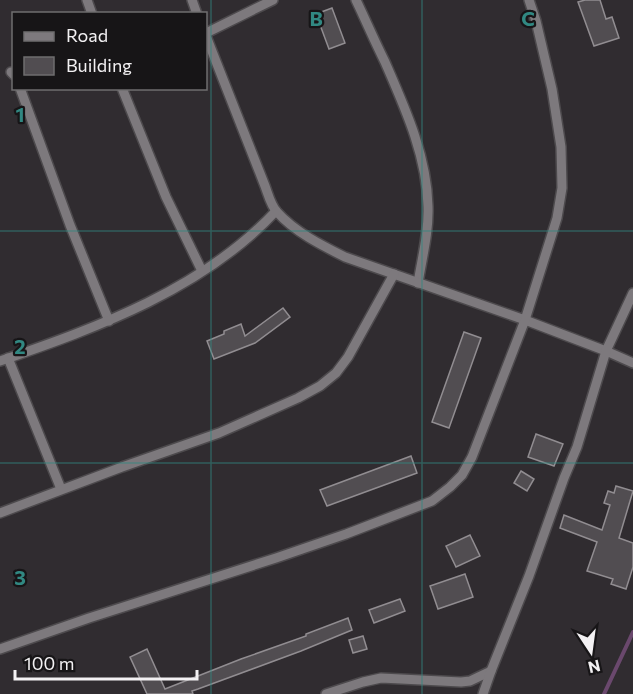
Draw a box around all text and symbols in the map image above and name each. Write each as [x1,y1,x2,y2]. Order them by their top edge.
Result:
text: B [309,6,323,30]
text: C [521,6,535,30]
legend [12,12,207,90]
text: Road [66,24,108,46]
text: Building [66,54,132,76]
text: 1 [15,102,25,126]
text: 2 [14,334,26,358]
text: 3 [14,565,26,589]
north arrow [561,622,621,682]
scale bar [15,643,196,681]
text: 100 m [24,652,74,674]
text: N [587,656,602,678]

